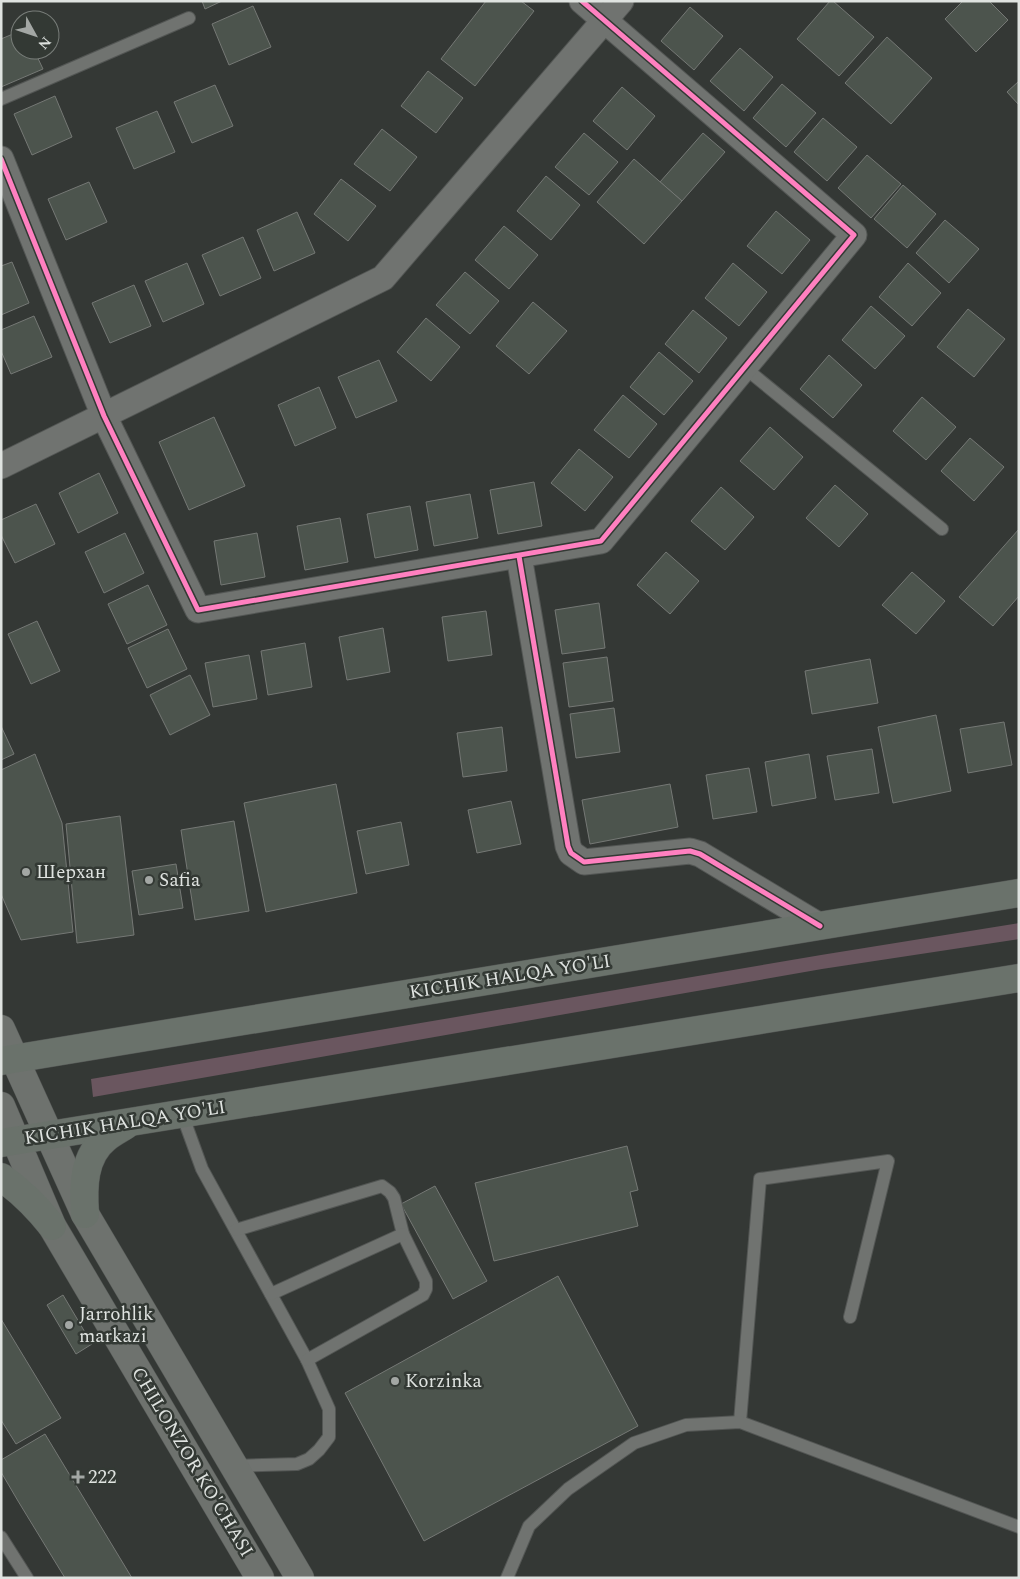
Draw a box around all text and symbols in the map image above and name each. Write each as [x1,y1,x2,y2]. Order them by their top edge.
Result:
north arrow [10,10,60,60]
text: N [33,32,56,54]
place label: Шерхан [36,858,106,887]
marker: Шерхан [20,866,32,878]
place label: Safia [159,866,201,895]
marker: Safia [143,874,155,886]
street label: KICHIK HALQA YO'LI [407,947,613,1007]
street label: KICHIK HALQA YO'LI [22,1093,228,1153]
place label: Jarrohlik markazi [79,1300,154,1351]
marker: Jarrohlik markazi [63,1319,75,1331]
street label: CHILONZOR KO'CHASI [124,1361,260,1563]
place label: Korzinka [405,1367,483,1396]
marker: Korzinka [389,1375,401,1387]
place label: 222 [88,1463,117,1492]
marker: 222 [72,1471,84,1483]

